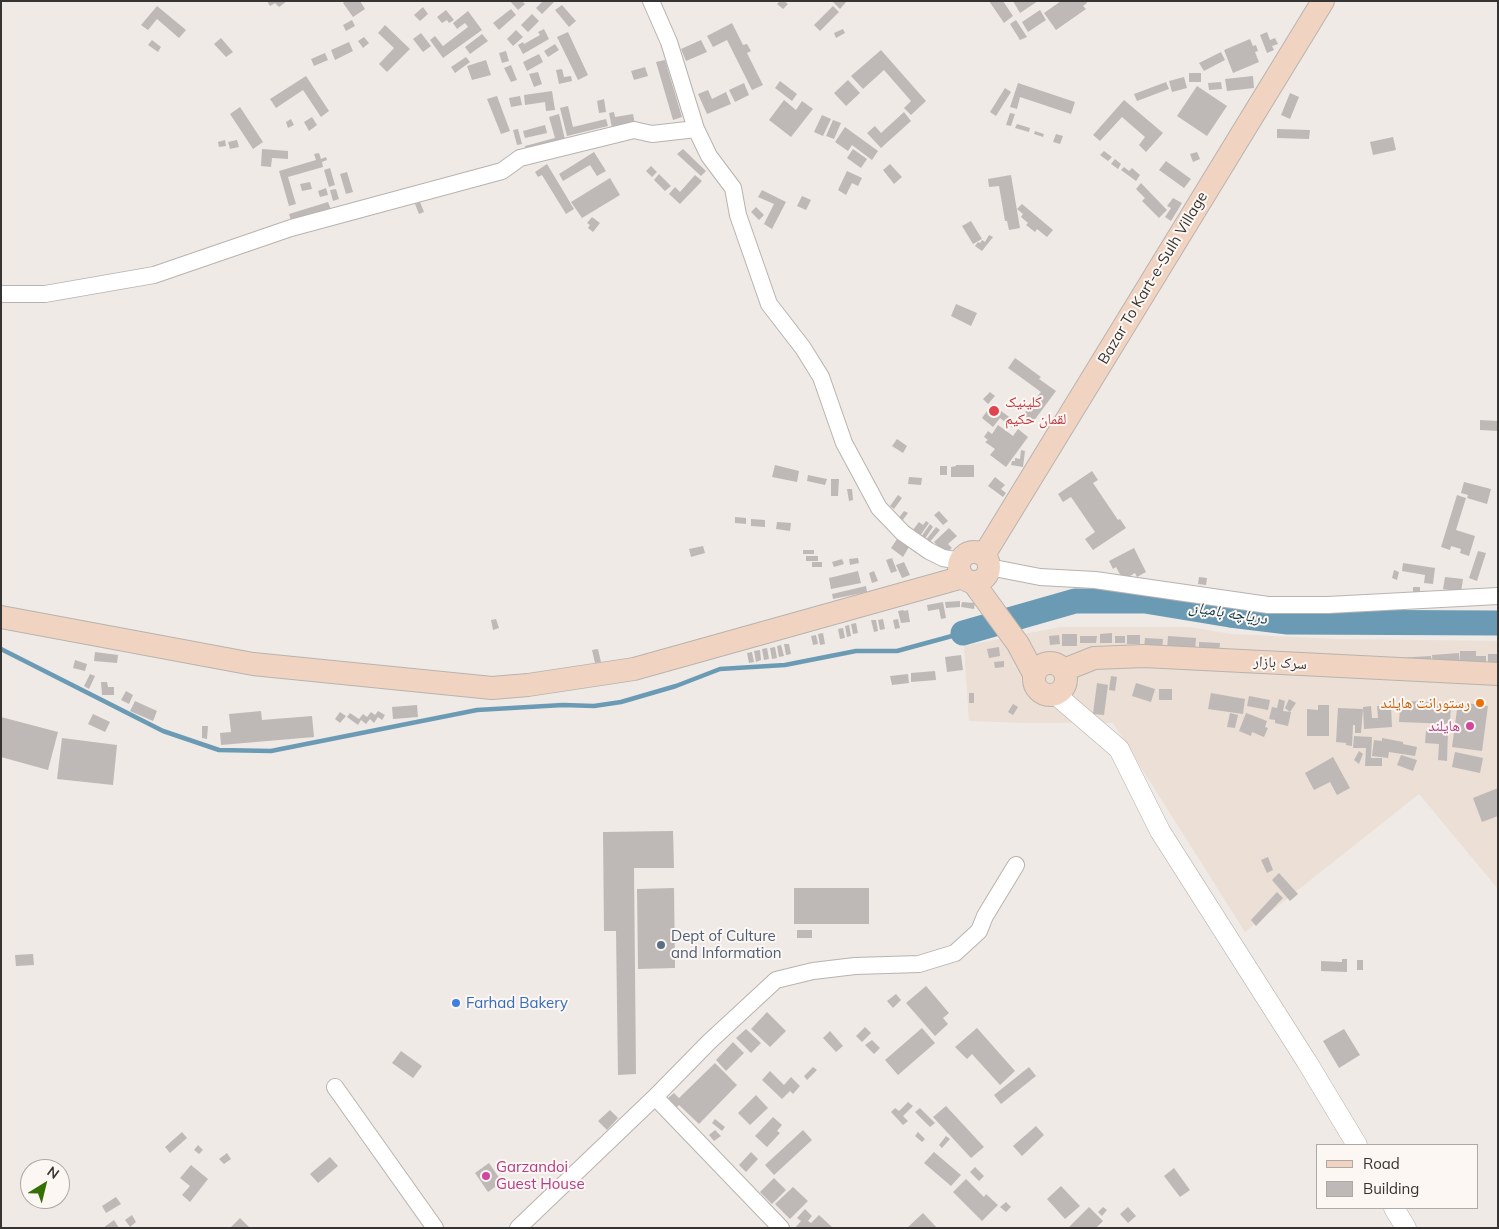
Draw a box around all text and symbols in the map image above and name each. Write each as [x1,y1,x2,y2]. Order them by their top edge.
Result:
street label: Bazar To Kart-e-Sulh Village [1094,189,1212,367]
place label: کلینیک لقمان حکیم [1005,393,1066,428]
marker: کلینیک لقمان حکیم [987,404,1001,418]
water label: دریاچه بامیان [1188,597,1268,629]
street label: سرک بازار [1253,653,1307,673]
place label: رستورانت هایلند [1381,694,1470,712]
marker: رستورانت هایلند [1474,697,1486,709]
place label: هایلند [1428,717,1460,735]
marker: هایلند [1464,720,1476,732]
place label: Dept of Culture and Information [671,927,782,962]
marker: Dept of Culture and Information [655,939,667,951]
place label: Farhad Bakery [466,994,568,1012]
marker: Farhad Bakery [450,997,462,1009]
legend [1316,1144,1479,1209]
text: Road [1363,1154,1400,1173]
place label: Garzandoi Guest House [496,1158,585,1193]
north arrow [20,1159,70,1209]
text: N [44,1162,63,1183]
marker: Garzandoi Guest House [480,1170,492,1182]
text: Building [1363,1179,1419,1198]

